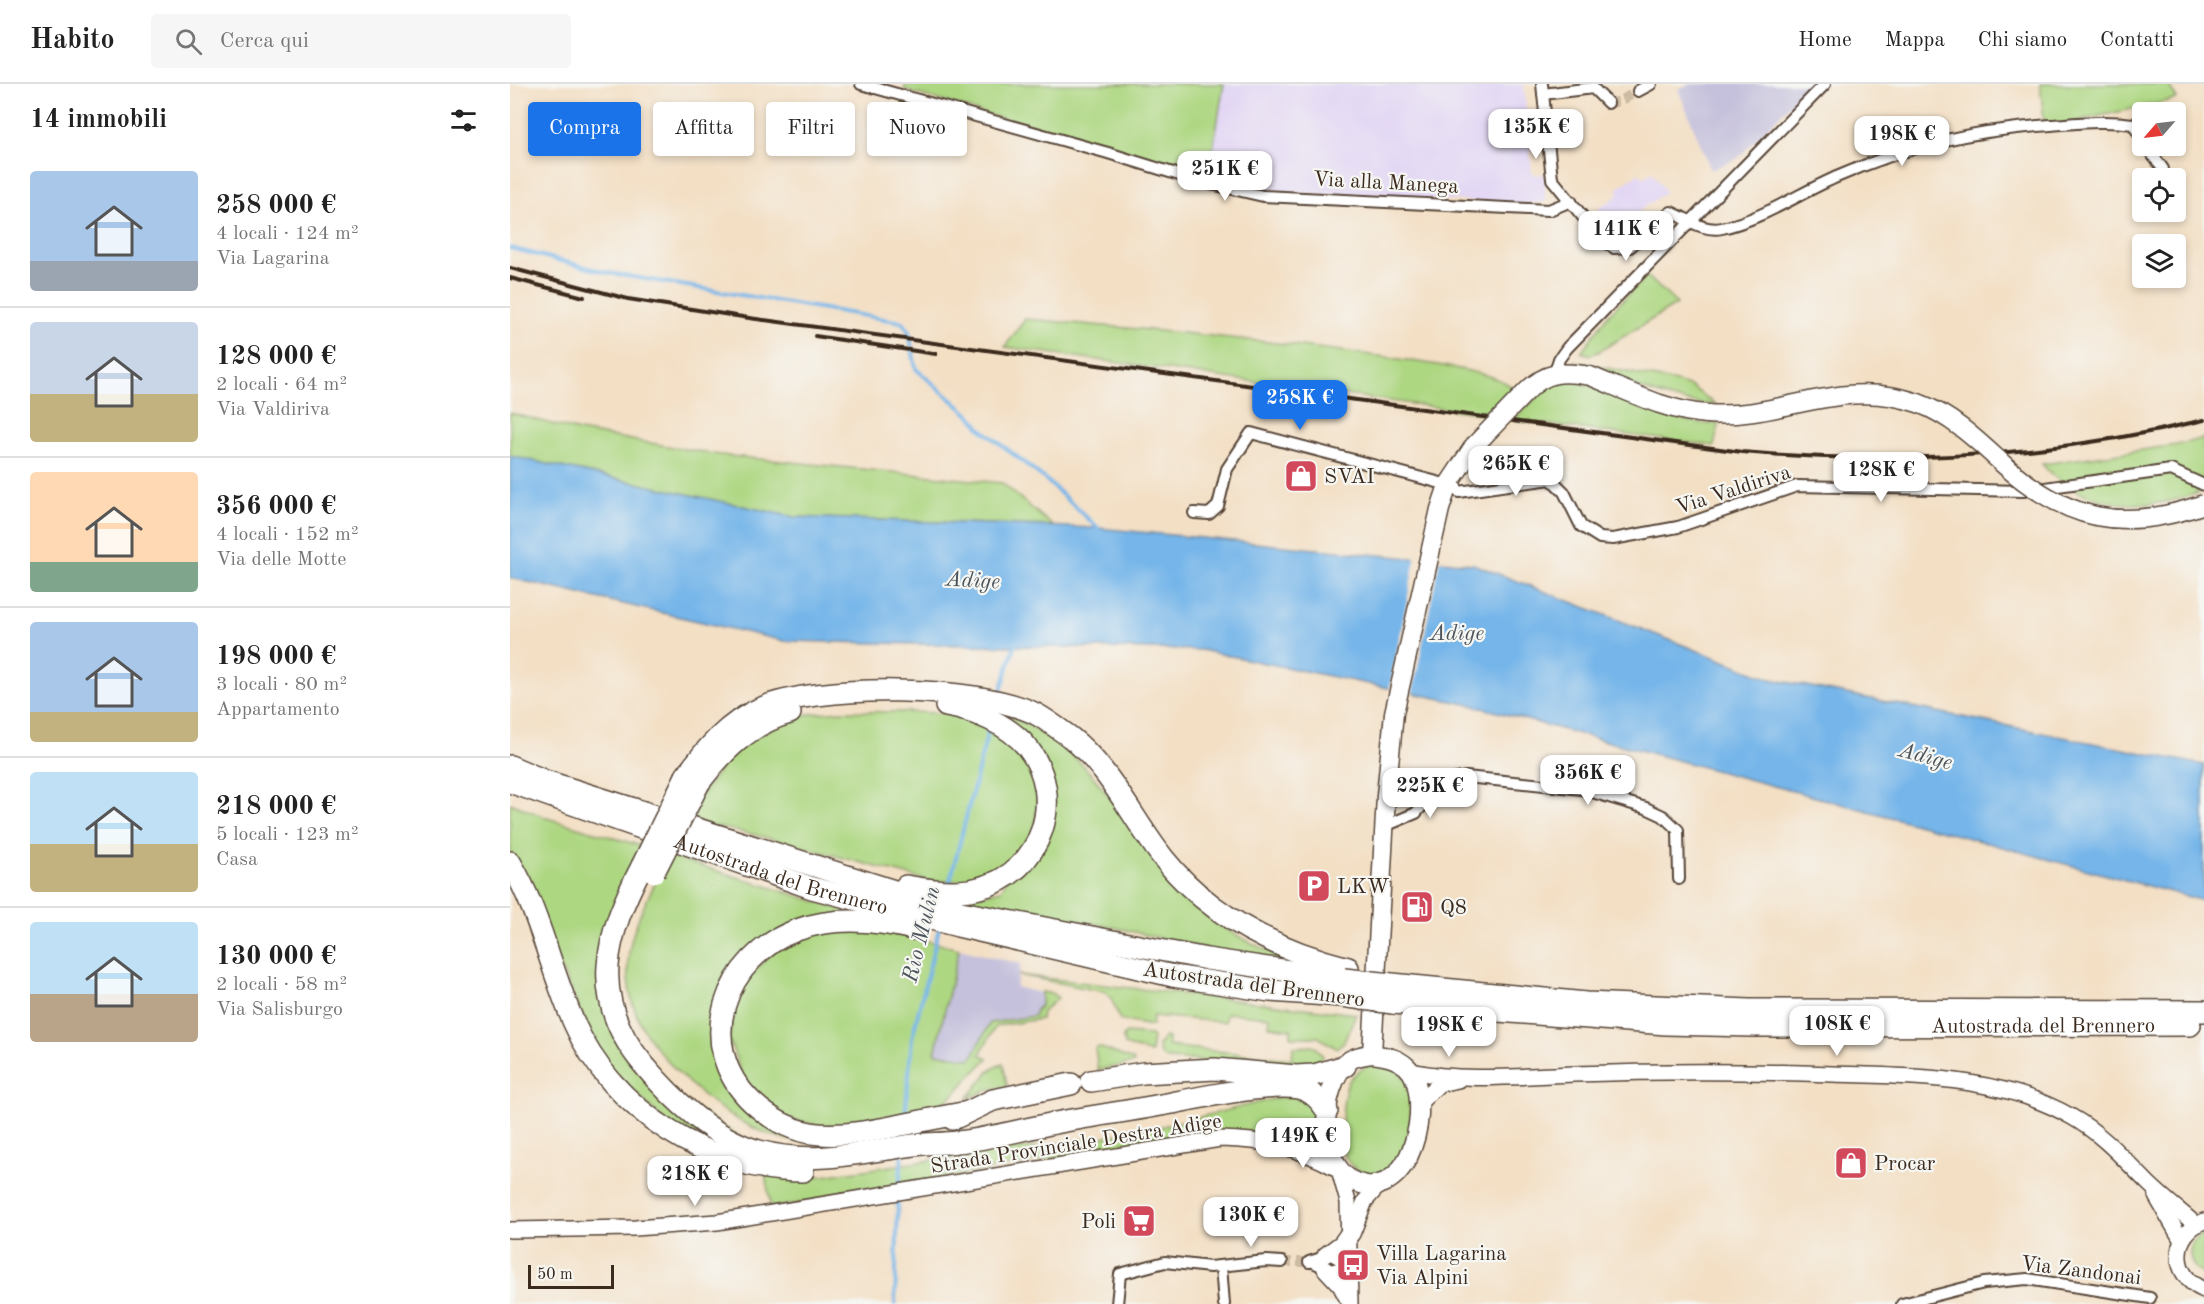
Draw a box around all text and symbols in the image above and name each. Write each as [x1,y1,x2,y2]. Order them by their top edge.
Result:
search box [151,14,571,68]
icon: search [172,25,205,58]
text: Habito [30,27,115,55]
text: Cerca qui [220,30,309,52]
text: Home [1798,30,1852,51]
text: Mappa [1885,30,1945,51]
text: Chi siamo [1978,30,2067,51]
text: Contatti [2100,30,2174,51]
chip: Compra [528,102,641,156]
chip: Affitta [653,102,754,156]
chip: Filtri [766,102,855,156]
chip: Nuovo [867,102,967,156]
north arrow [2132,102,2186,156]
map controls [2132,102,2186,288]
icon: filters [447,104,480,137]
text: 14 immobili [30,107,167,133]
pin: 135K € [1487,109,1585,160]
pin: 198K € [1853,116,1951,167]
text: 135K € [1502,118,1570,138]
text: 198K € [1868,125,1936,145]
pin: 251K € [1176,151,1274,202]
text: 251K € [1191,160,1259,180]
button: locate [2132,168,2186,222]
street label: Via alla Manega [1313,169,1459,198]
text: 258 000 € [216,193,336,219]
icon: home [78,195,150,267]
pin: 141K € [1577,211,1675,262]
text: 141K € [1592,220,1660,240]
text: 4 locali · 124 m² [216,224,359,244]
button: layers [2132,234,2186,288]
text: Via Lagarina [216,249,330,269]
text: 128 000 € [216,344,336,370]
icon: home [78,346,150,418]
text: 2 locali · 64 m² [216,375,347,395]
pin: 258K € [1251,380,1349,431]
text: 258K € [1266,389,1334,409]
text: Via Valdiriva [216,400,330,420]
pin: 265K € [1467,446,1565,497]
pin: 128K € [1832,452,1930,503]
text: 265K € [1482,455,1550,475]
shop icon: SVAI [1283,458,1319,494]
text: 128K € [1847,461,1915,481]
street label: Via Valdiriva [1673,462,1794,519]
place label: SVAI [1324,467,1375,488]
text: 356 000 € [216,494,336,520]
icon: home [78,496,150,568]
text: 4 locali · 152 m² [216,525,359,545]
text: Via delle Motte [216,550,347,570]
water label: Adige [944,569,1001,593]
water label: Adige [1429,623,1484,645]
text: 198 000 € [216,644,336,670]
icon: home [78,646,150,718]
text: 3 locali · 80 m² [216,675,347,695]
text: Appartamento [216,700,340,720]
water label: Adige [1895,739,1955,775]
pin: 356K € [1539,755,1637,806]
text: 356K € [1554,764,1622,784]
pin: 225K € [1381,768,1479,819]
text: 225K € [1396,777,1464,797]
text: 218 000 € [216,794,336,820]
icon: home [78,796,150,868]
text: 5 locali · 123 m² [216,825,359,845]
street label: Autostrada del Brennero [670,831,890,919]
text: Casa [216,850,258,870]
parking icon: LKW [1296,868,1332,904]
place label: LKW [1337,877,1389,898]
water label: Rio Mulin [899,884,945,986]
fuel station icon: Q8 [1399,889,1435,925]
place label: Q8 [1440,898,1467,919]
text: 130 000 € [216,944,336,970]
icon: home [78,946,150,1018]
street label: Autostrada del Brennero [1141,960,1366,1011]
text: 2 locali · 58 m² [216,975,347,995]
text: Via Salisburgo [216,1000,343,1020]
pin: 108K € [1788,1006,1886,1057]
pin: 198K € [1400,1007,1498,1058]
text: 108K € [1803,1015,1871,1035]
text: 198K € [1415,1016,1483,1036]
street label: Autostrada del Brennero [1931,1016,2155,1038]
street label: Strada Provinciale Destra Adige [929,1111,1223,1178]
pin: 149K € [1254,1118,1352,1169]
text: 149K € [1269,1127,1337,1147]
shop icon: Procar [1833,1145,1869,1181]
place label: Procar [1874,1154,1936,1175]
pin: 218K € [646,1156,744,1207]
text: 218K € [661,1165,729,1185]
pin: 130K € [1202,1197,1300,1248]
supermarket icon: Poli [1121,1203,1157,1239]
text: 130K € [1217,1206,1285,1226]
place label: Poli [1081,1212,1116,1233]
place label: Villa Lagarina Via Alpini [1376,1244,1507,1289]
bus stop icon: Villa Lagarina Via Alpini [1335,1247,1371,1283]
street label: Via Zandonai [2019,1254,2142,1289]
scale bar [528,1262,614,1290]
text: 50 m [537,1267,573,1283]

